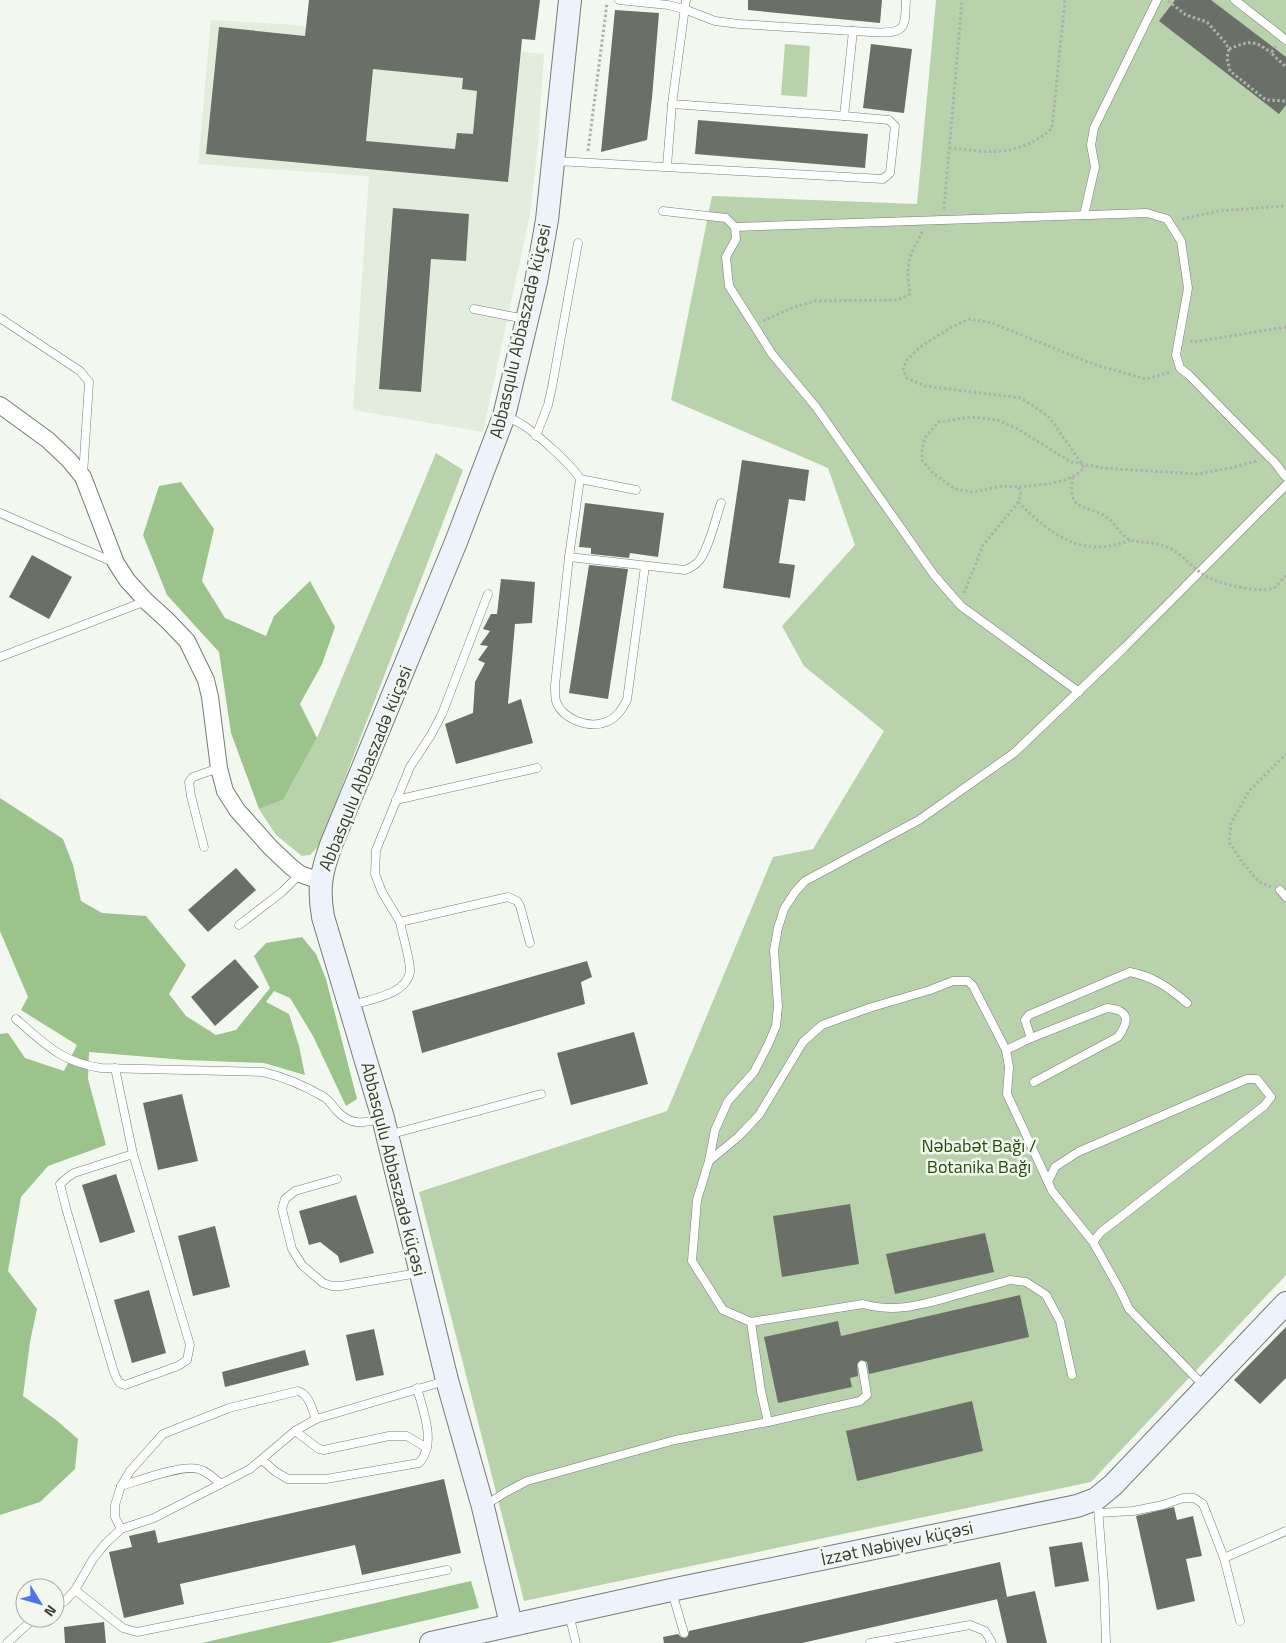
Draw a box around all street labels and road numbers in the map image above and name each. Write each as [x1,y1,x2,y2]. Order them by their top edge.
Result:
street label: Abbasqulu Abbaszadə küçəsi [482,221,558,441]
street label: Abbasqulu Abbaszadə küçəsi [311,661,419,875]
street label: Abbasqulu Abbaszadə küçəsi [354,1059,434,1279]
street label: İzzət Nəbiyev küçəsi [818,1514,976,1572]

